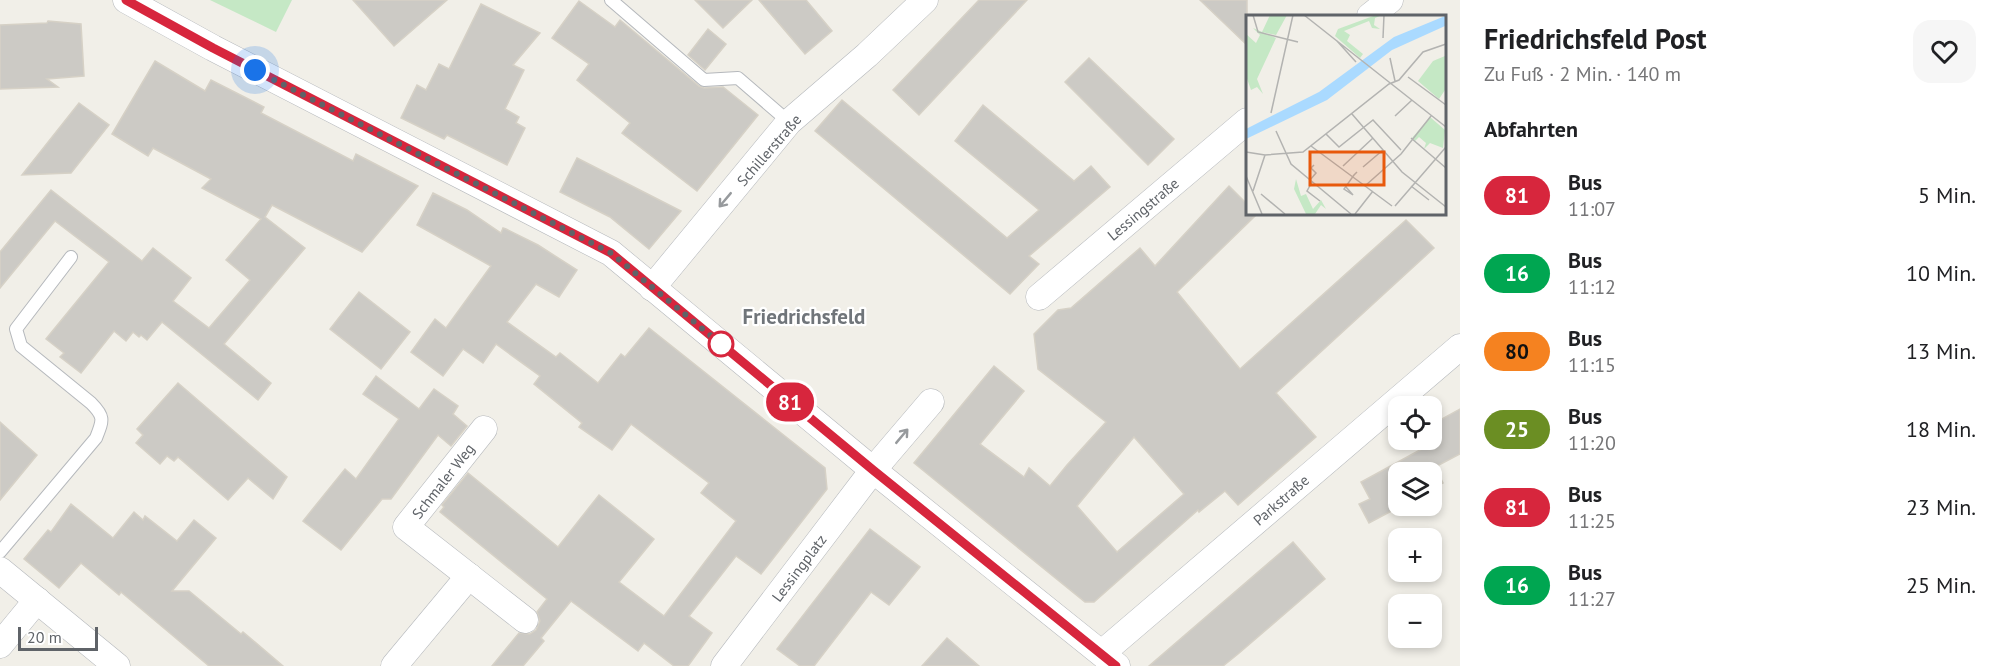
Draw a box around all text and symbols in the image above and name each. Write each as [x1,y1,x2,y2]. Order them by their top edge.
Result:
inset map [1246,15,1445,214]
text: Friedrichsfeld Post [1484,20,1707,57]
button: heart [1913,20,1976,83]
your location [240,55,270,85]
text: Zu Fuß · 2 Min. · 140 m [1484,61,1681,87]
street label: Schillerstraße [733,110,805,190]
text: Abfahrten [1484,115,1578,143]
text: Bus [1568,168,1602,196]
street label: Lessingstraße [1103,173,1183,245]
text: 5 Min. [1918,181,1976,209]
text: 81 [1505,182,1529,209]
one-way arrow [718,192,732,207]
text: 11:07 [1568,196,1616,222]
text: Bus [1568,246,1602,274]
text: 10 Min. [1906,259,1976,287]
text: 16 [1505,260,1529,287]
text: 11:12 [1568,274,1616,300]
district label: Friedrichsfeld [743,303,865,330]
text: Bus [1568,324,1602,352]
unlabelled marker [708,331,734,357]
text: 13 Min. [1906,337,1976,365]
text: 80 [1505,338,1529,365]
text: 11:15 [1568,352,1616,378]
line badge: 81 [763,382,817,422]
text: 81 [778,389,802,416]
map controls [1388,396,1442,648]
button: locate [1388,396,1442,450]
text: Bus [1568,402,1602,430]
text: 18 Min. [1906,415,1976,443]
text: 25 [1505,416,1529,443]
one-way arrow [895,428,908,444]
text: 11:20 [1568,430,1616,456]
street label: Schmaler Weg [408,439,478,523]
button: layers [1388,462,1442,516]
street label: Parkstraße [1249,471,1313,529]
text: Bus [1568,480,1602,508]
text: 23 Min. [1906,493,1976,521]
text: 81 [1505,494,1529,521]
text: 11:25 [1568,508,1616,534]
button: + [1388,528,1442,582]
street label: Lessingplatz [768,531,830,605]
text: Bus [1568,558,1602,586]
text: 25 Min. [1906,571,1976,599]
text: 16 [1505,572,1529,599]
text: 11:27 [1568,586,1616,612]
button: − [1388,594,1442,648]
scale bar [18,624,98,652]
text: 20 m [27,627,62,647]

